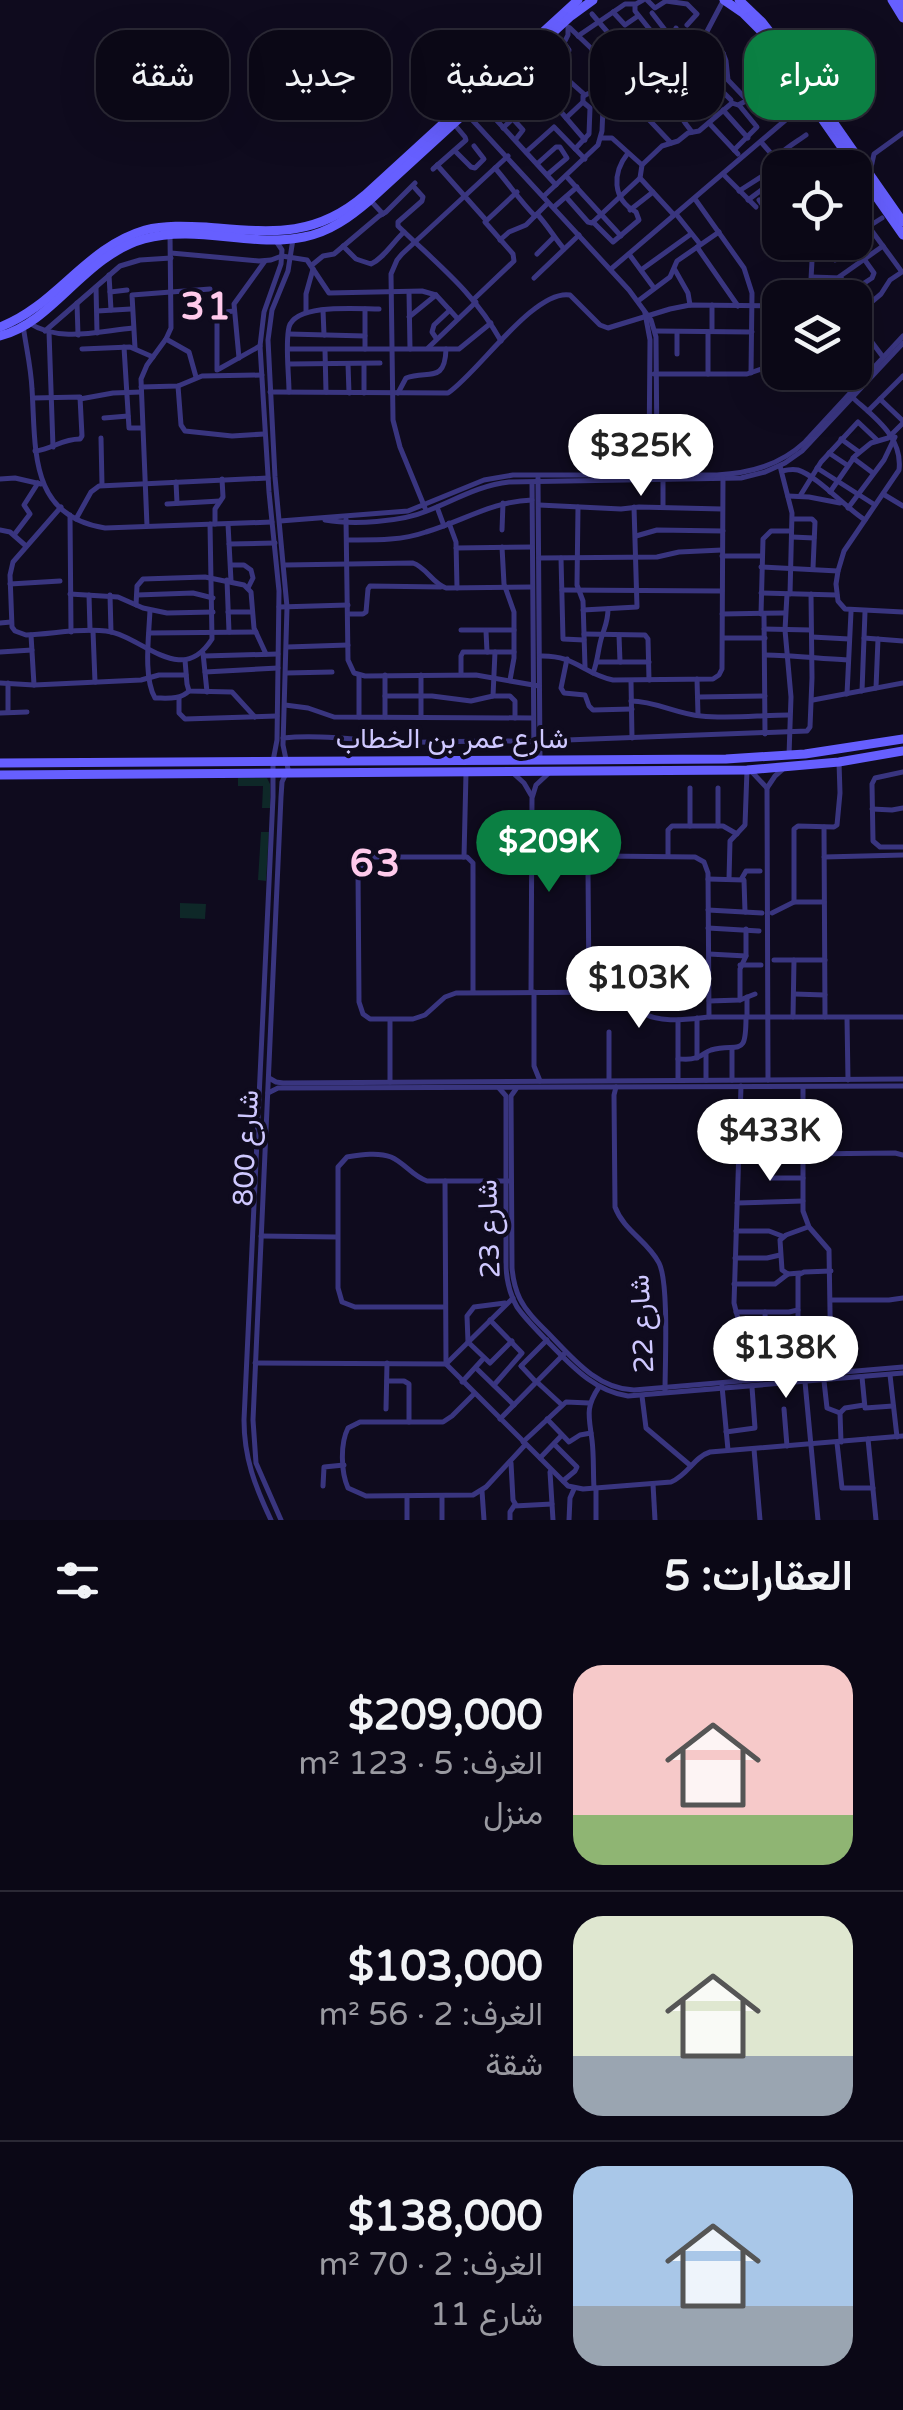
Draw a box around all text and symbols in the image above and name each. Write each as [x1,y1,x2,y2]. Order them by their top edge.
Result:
chip: شقة [96,30,229,120]
chip: جديد [249,30,391,120]
chip: تصفية [411,30,570,120]
chip: إيجار [590,30,724,120]
chip: شراء [744,30,875,120]
map controls [762,150,872,390]
button: locate [762,150,872,260]
button: layers [762,280,872,390]
district label: 31 [181,284,233,330]
pin: $325K [571,414,711,499]
text: $325K [590,427,692,465]
street label: شارع عمر بن الخطاب [336,722,568,757]
pin: $209K [479,810,619,895]
text: $209K [498,823,600,861]
district label: 63 [350,841,402,887]
pin: $103K [569,946,709,1031]
text: $103K [588,959,690,997]
street label: شارع 800 [226,1089,267,1207]
pin: $433K [700,1099,840,1184]
text: $433K [719,1112,821,1150]
street label: شارع 23 [470,1179,509,1279]
street label: شارع 22 [622,1274,663,1374]
pin: $138K [716,1316,856,1401]
text: $138K [735,1329,837,1367]
text: العقارات: 5 [664,1551,853,1602]
icon: filters [50,1553,105,1608]
text: $209,000 [348,1690,543,1741]
icon: home [653,1705,773,1825]
text: الغرف: 5 · 123 m² [299,1745,543,1783]
text: منزل [483,1795,543,1833]
text: $103,000 [348,1941,543,1992]
icon: home [653,1956,773,2076]
text: الغرف: 2 · 56 m² [319,1996,543,2034]
text: شقة [485,2046,543,2084]
text: $138,000 [348,2191,543,2242]
icon: home [653,2206,773,2326]
text: الغرف: 2 · 70 m² [319,2246,543,2284]
text: شارع 11 [430,2296,543,2334]

